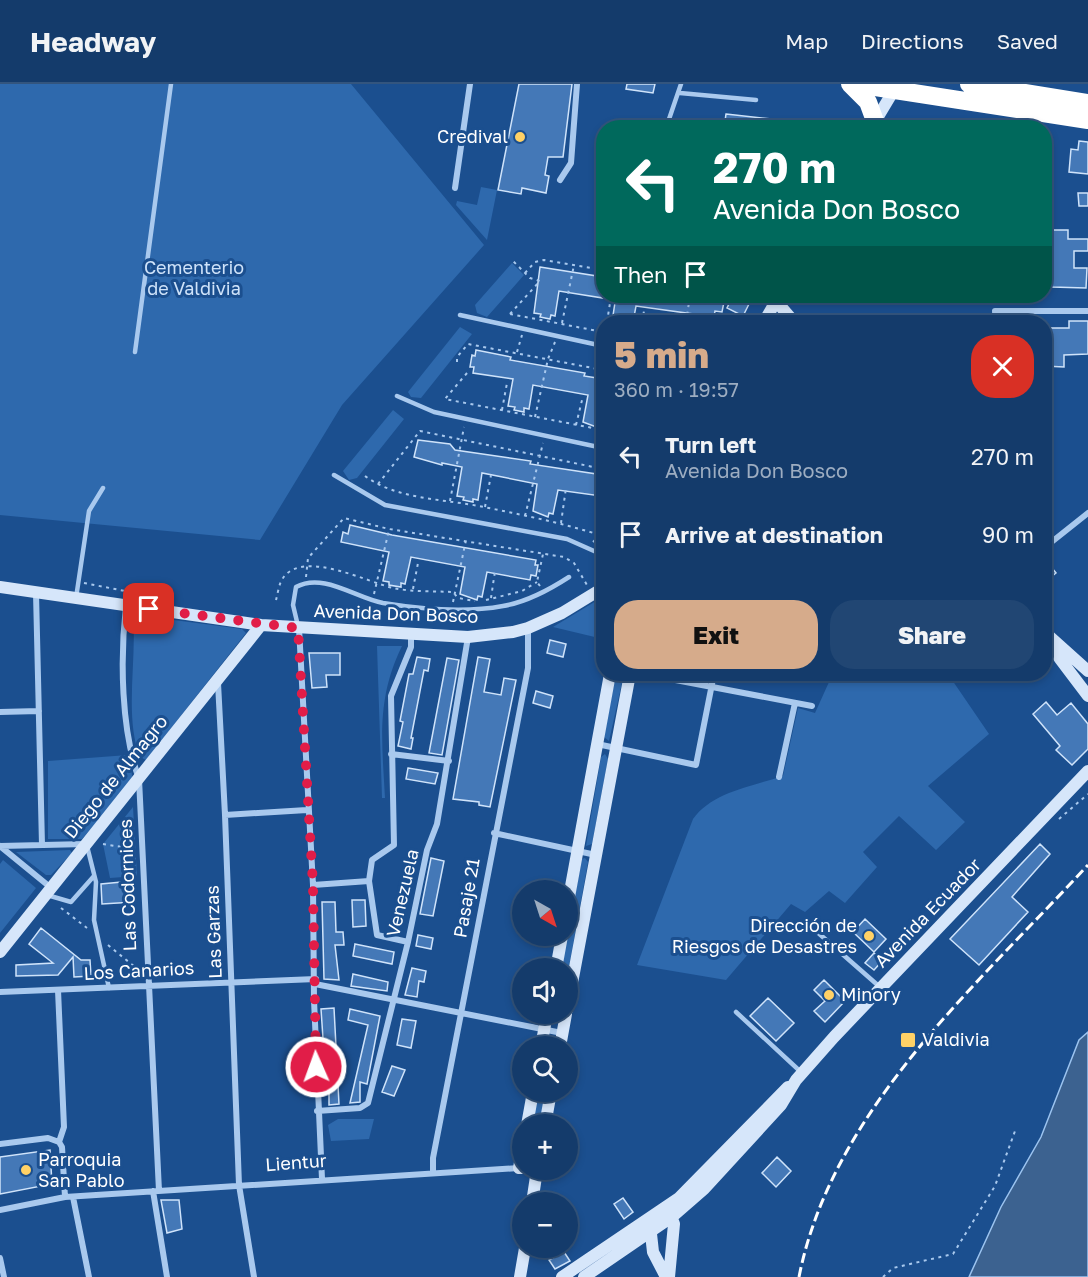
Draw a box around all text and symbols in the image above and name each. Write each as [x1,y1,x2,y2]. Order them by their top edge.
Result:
text: Headway [30,25,156,58]
text: Map [785,28,828,54]
text: Directions [861,28,964,54]
text: Saved [997,28,1058,54]
place label: Credival [437,125,508,147]
marker: Credival [513,130,527,144]
text: 270 m [713,142,836,192]
icon: left [614,144,692,222]
text: Avenida Don Bosco [713,193,960,225]
park label: Cementerio de Valdivia [144,256,244,299]
icon: arrive [679,258,712,291]
text: Then [614,261,667,288]
text: 5 min [614,333,709,376]
button: close [971,335,1034,398]
text: 360 m · 19:57 [614,377,739,401]
text: Turn left [665,431,756,458]
icon: left [614,440,647,473]
text: 270 m [971,443,1034,470]
text: Avenida Don Bosco [665,458,848,482]
icon: arrive [614,518,647,551]
text: Arrive at destination [665,521,883,548]
text: 90 m [982,521,1034,548]
pin [123,583,174,634]
icon: arrive [132,592,165,625]
street label: Avenida Don Bosco [313,599,479,627]
button: Exit [614,600,818,669]
button: Share [830,600,1034,669]
street label: Diego de Almagro [59,710,172,843]
street label: Las Codornices [114,819,140,952]
street label: Venezuela [381,847,423,939]
street label: Avenida Ecuador [870,853,985,972]
street label: Pasaje 21 [448,856,484,939]
north arrow [512,880,578,946]
map controls [512,880,578,1258]
street label: Las Garzas [200,885,226,979]
place label: Dirección de Riesgos de Desastres [672,914,857,957]
marker: Dirección de Riesgos de Desastres [862,929,876,943]
street label: Los Canarios [83,956,195,984]
button: sound [512,958,578,1024]
place label: Minory [841,983,901,1005]
marker: Minory [822,988,836,1002]
place label: Valdivia [922,1028,990,1050]
marker: Valdivia [899,1031,917,1049]
position arrow [284,1035,348,1099]
button: search [512,1036,578,1102]
button: + [512,1114,578,1180]
place label: Parroquia San Pablo [38,1148,125,1191]
street label: Lientur [264,1149,327,1175]
marker: Parroquia San Pablo [19,1163,33,1177]
button: − [512,1192,578,1258]

